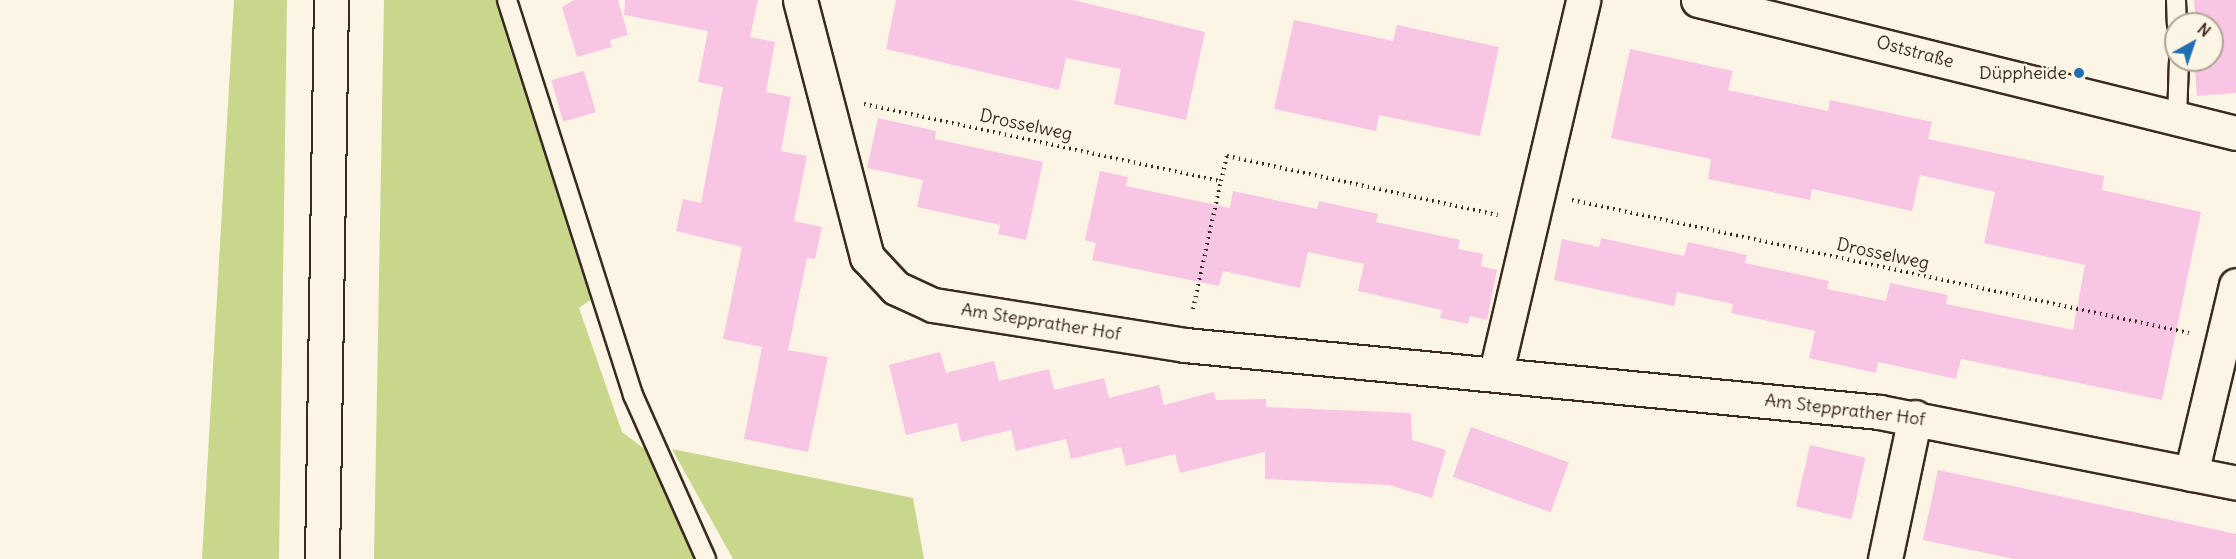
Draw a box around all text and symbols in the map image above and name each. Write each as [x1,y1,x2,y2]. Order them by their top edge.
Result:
north arrow [2164,12,2224,72]
text: N [2194,19,2215,41]
street label: Oststraße [1874,31,1956,73]
place label: Düppheide [1979,62,2067,84]
marker: Düppheide [2072,66,2086,80]
street label: Drosselweg [978,105,1074,145]
street label: Drosselweg [1835,234,1931,274]
street label: Am Stepprather Hof [960,299,1122,345]
street label: Am Stepprather Hof [1764,389,1926,431]

